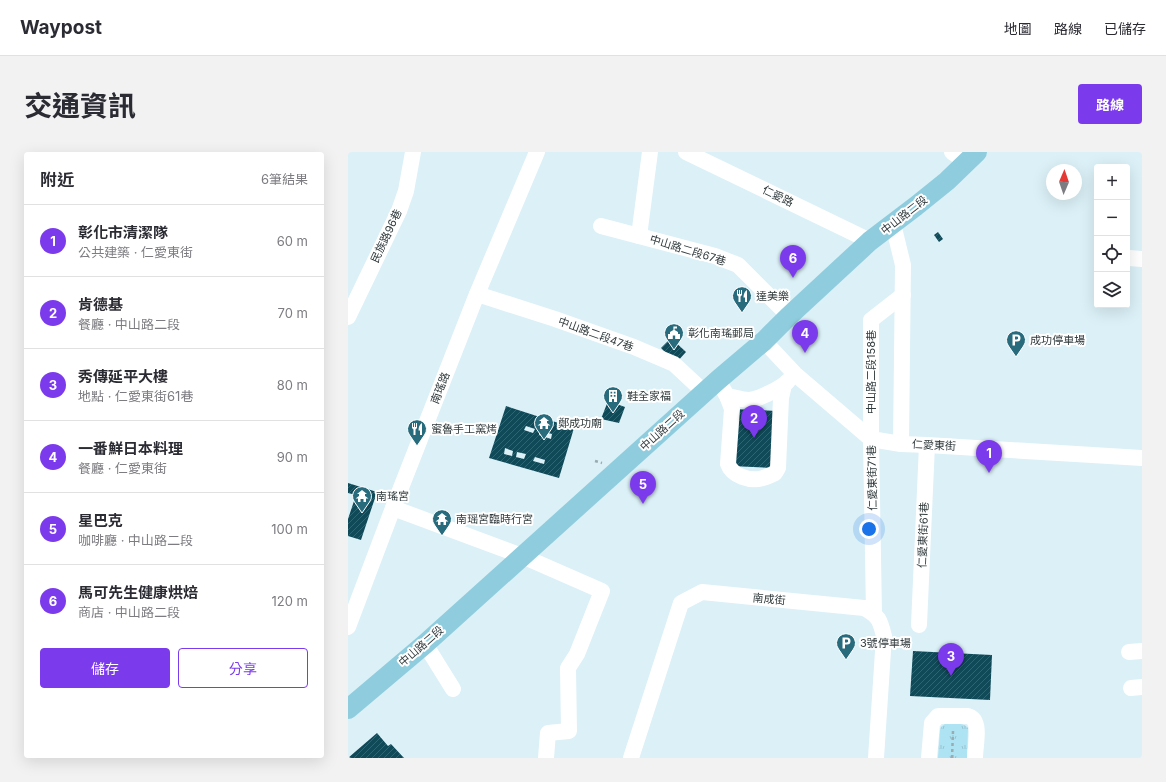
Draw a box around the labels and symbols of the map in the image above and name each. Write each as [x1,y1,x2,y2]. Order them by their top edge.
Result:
north arrow [1046,164,1082,200]
street label: 仁愛路 [760,182,796,210]
street label: 中山路二段 [878,193,930,237]
street label: 民族路96巷 [367,207,405,265]
street label: 中山路二段67巷 [648,232,728,268]
pin: 6 [780,245,806,278]
restaurant icon: 達美樂 [731,285,753,313]
place label: 達美樂 [756,289,789,303]
street label: 中山路二段47巷 [556,314,636,354]
pin: 4 [792,320,818,353]
public building icon: 彰化南瑤郵局 [663,322,685,350]
place label: 彰化南瑤郵局 [688,326,754,340]
parking icon: 成功停車場 [1005,329,1027,357]
street label: 中山路二段158巷 [864,330,878,414]
place label: 成功停車場 [1030,333,1085,347]
street label: 南瑤路 [428,370,452,406]
building icon: 鞋全家福 [602,385,624,413]
place label: 鞋全家福 [627,389,671,403]
pin: 2 [741,405,767,438]
street label: 中山路二段 [637,406,687,454]
temple icon: 鄭成功廟 [533,412,555,440]
place label: 鄭成功廟 [558,416,602,430]
restaurant icon: 蜜魯手工窯烤 [406,418,428,446]
place label: 蜜魯手工窯烤 [431,422,497,436]
street label: 仁愛東街 [912,437,956,453]
pin: 1 [976,440,1002,473]
street label: 仁愛東街71巷 [864,445,880,511]
pin: 5 [630,471,656,504]
temple icon: 南瑤宮 [351,485,373,513]
place label: 南瑤宮 [376,489,409,503]
street label: 仁愛東街61巷 [915,502,931,568]
temple icon: 南瑶宮臨時行宮 [431,508,453,536]
place label: 南瑶宮臨時行宮 [456,512,533,526]
your location [859,519,879,539]
street label: 南成街 [752,591,786,607]
street label: 中山路二段 [396,623,446,669]
parking icon: 3號停車場 [835,632,857,660]
place label: 3號停車場 [860,636,911,650]
pin: 3 [938,643,964,676]

